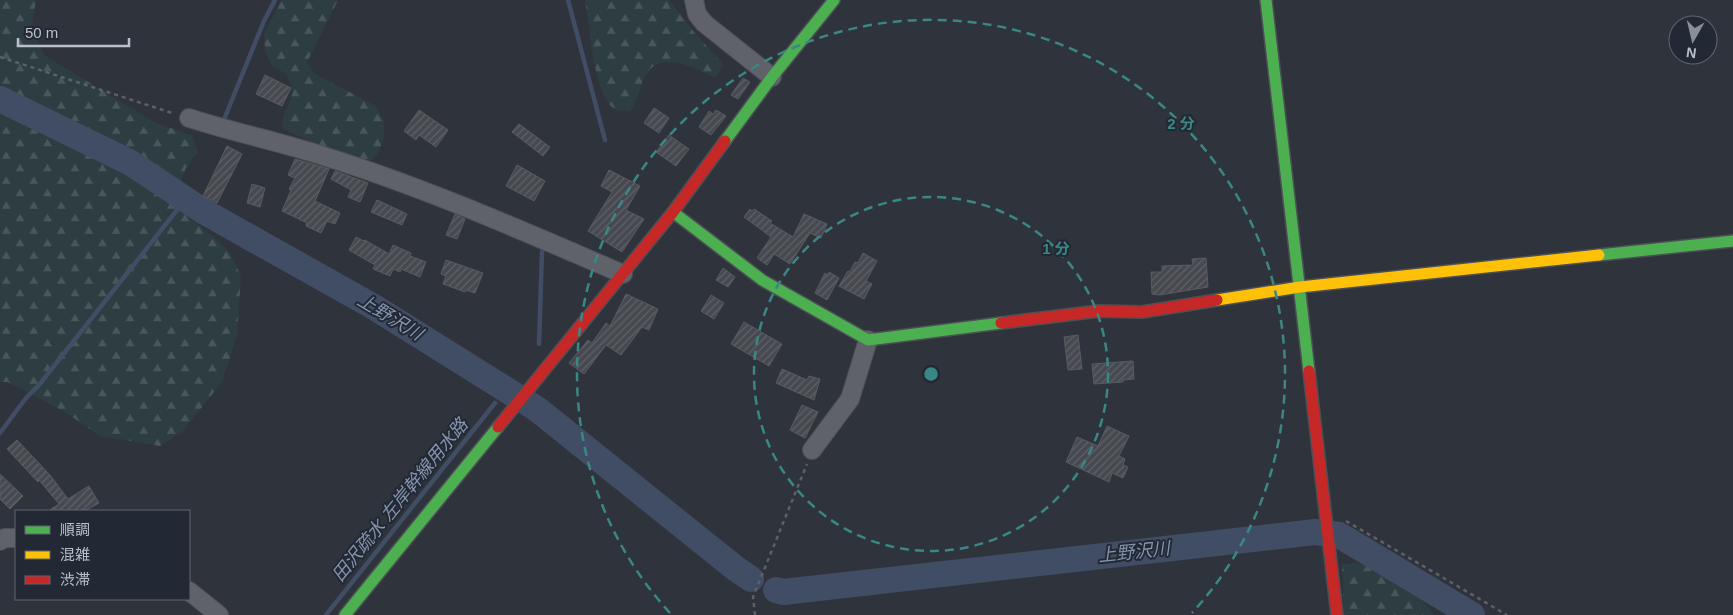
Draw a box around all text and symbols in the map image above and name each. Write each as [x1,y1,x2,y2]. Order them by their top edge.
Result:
scale bar [18,15,129,47]
north arrow [1668,15,1718,65]
text: 50 m [25,24,58,41]
text: N [1685,44,1697,62]
text: 2 分 [1167,115,1195,132]
text: 1 分 [1042,240,1070,257]
water label: 上野沢川 [354,290,428,345]
centre of rings [922,365,940,383]
water label: 田沢疏水 左岸幹線用水路 [328,413,473,585]
legend [15,510,190,600]
text: 順調 [60,521,90,538]
water label: 上野沢川 [1097,538,1173,566]
text: 混雑 [60,546,90,563]
text: 渋滞 [60,571,90,588]

